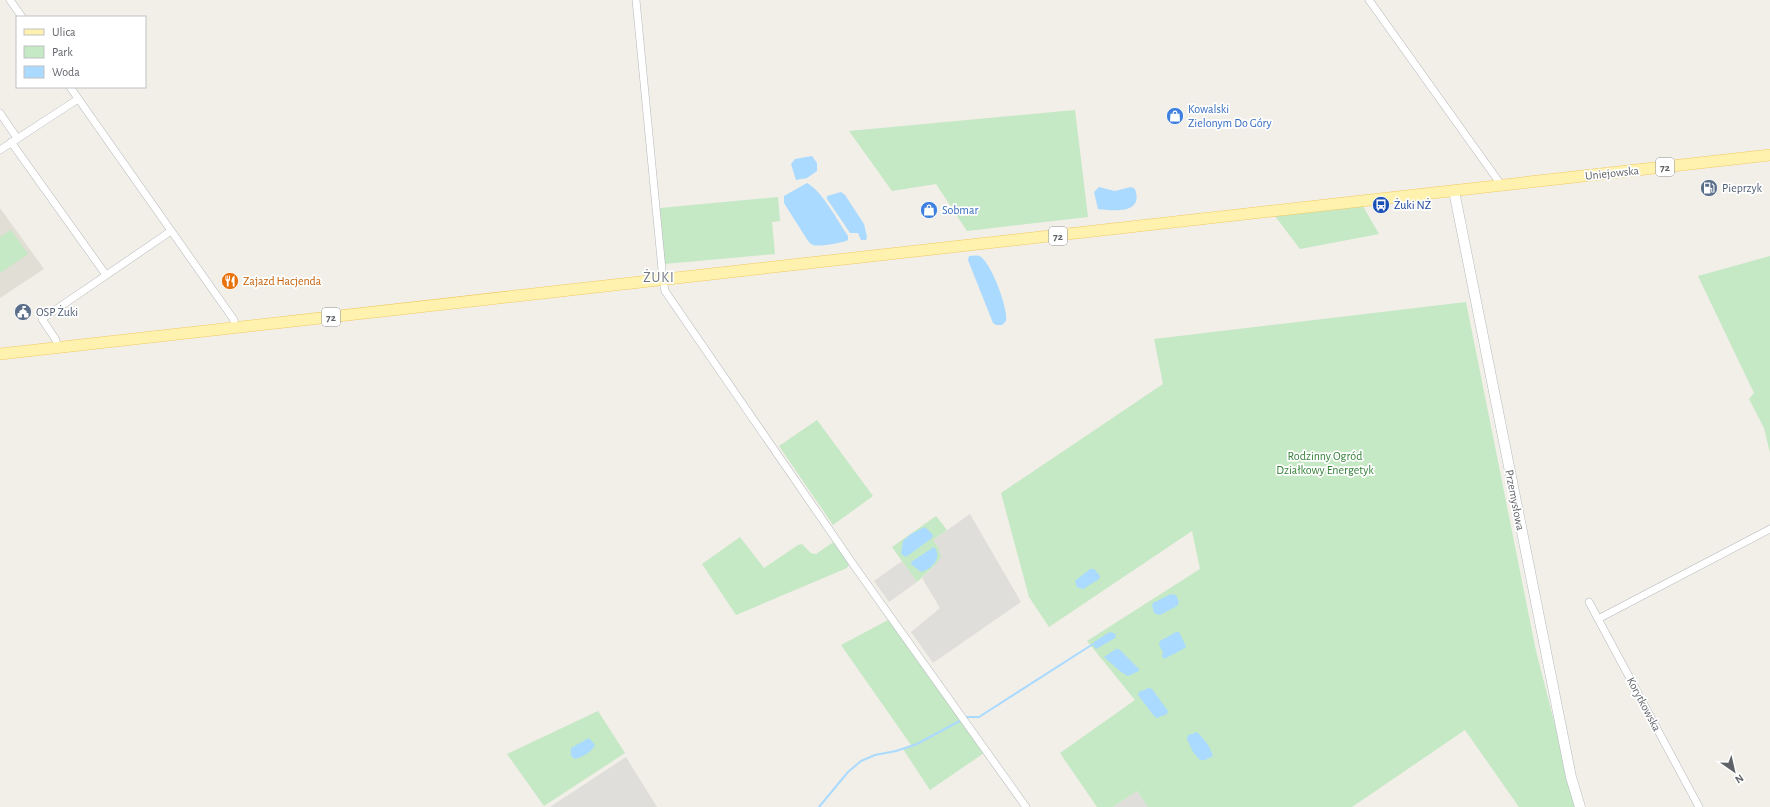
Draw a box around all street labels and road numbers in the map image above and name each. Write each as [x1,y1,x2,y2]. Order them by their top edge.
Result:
road number: 72 [1656,158,1674,176]
street label: Uniejowska [1584,164,1640,183]
road number: 72 [1049,227,1067,245]
road number: 72 [322,308,340,326]
street label: Przemysłowa [1502,469,1527,532]
street label: Korytkowska [1624,675,1663,734]

